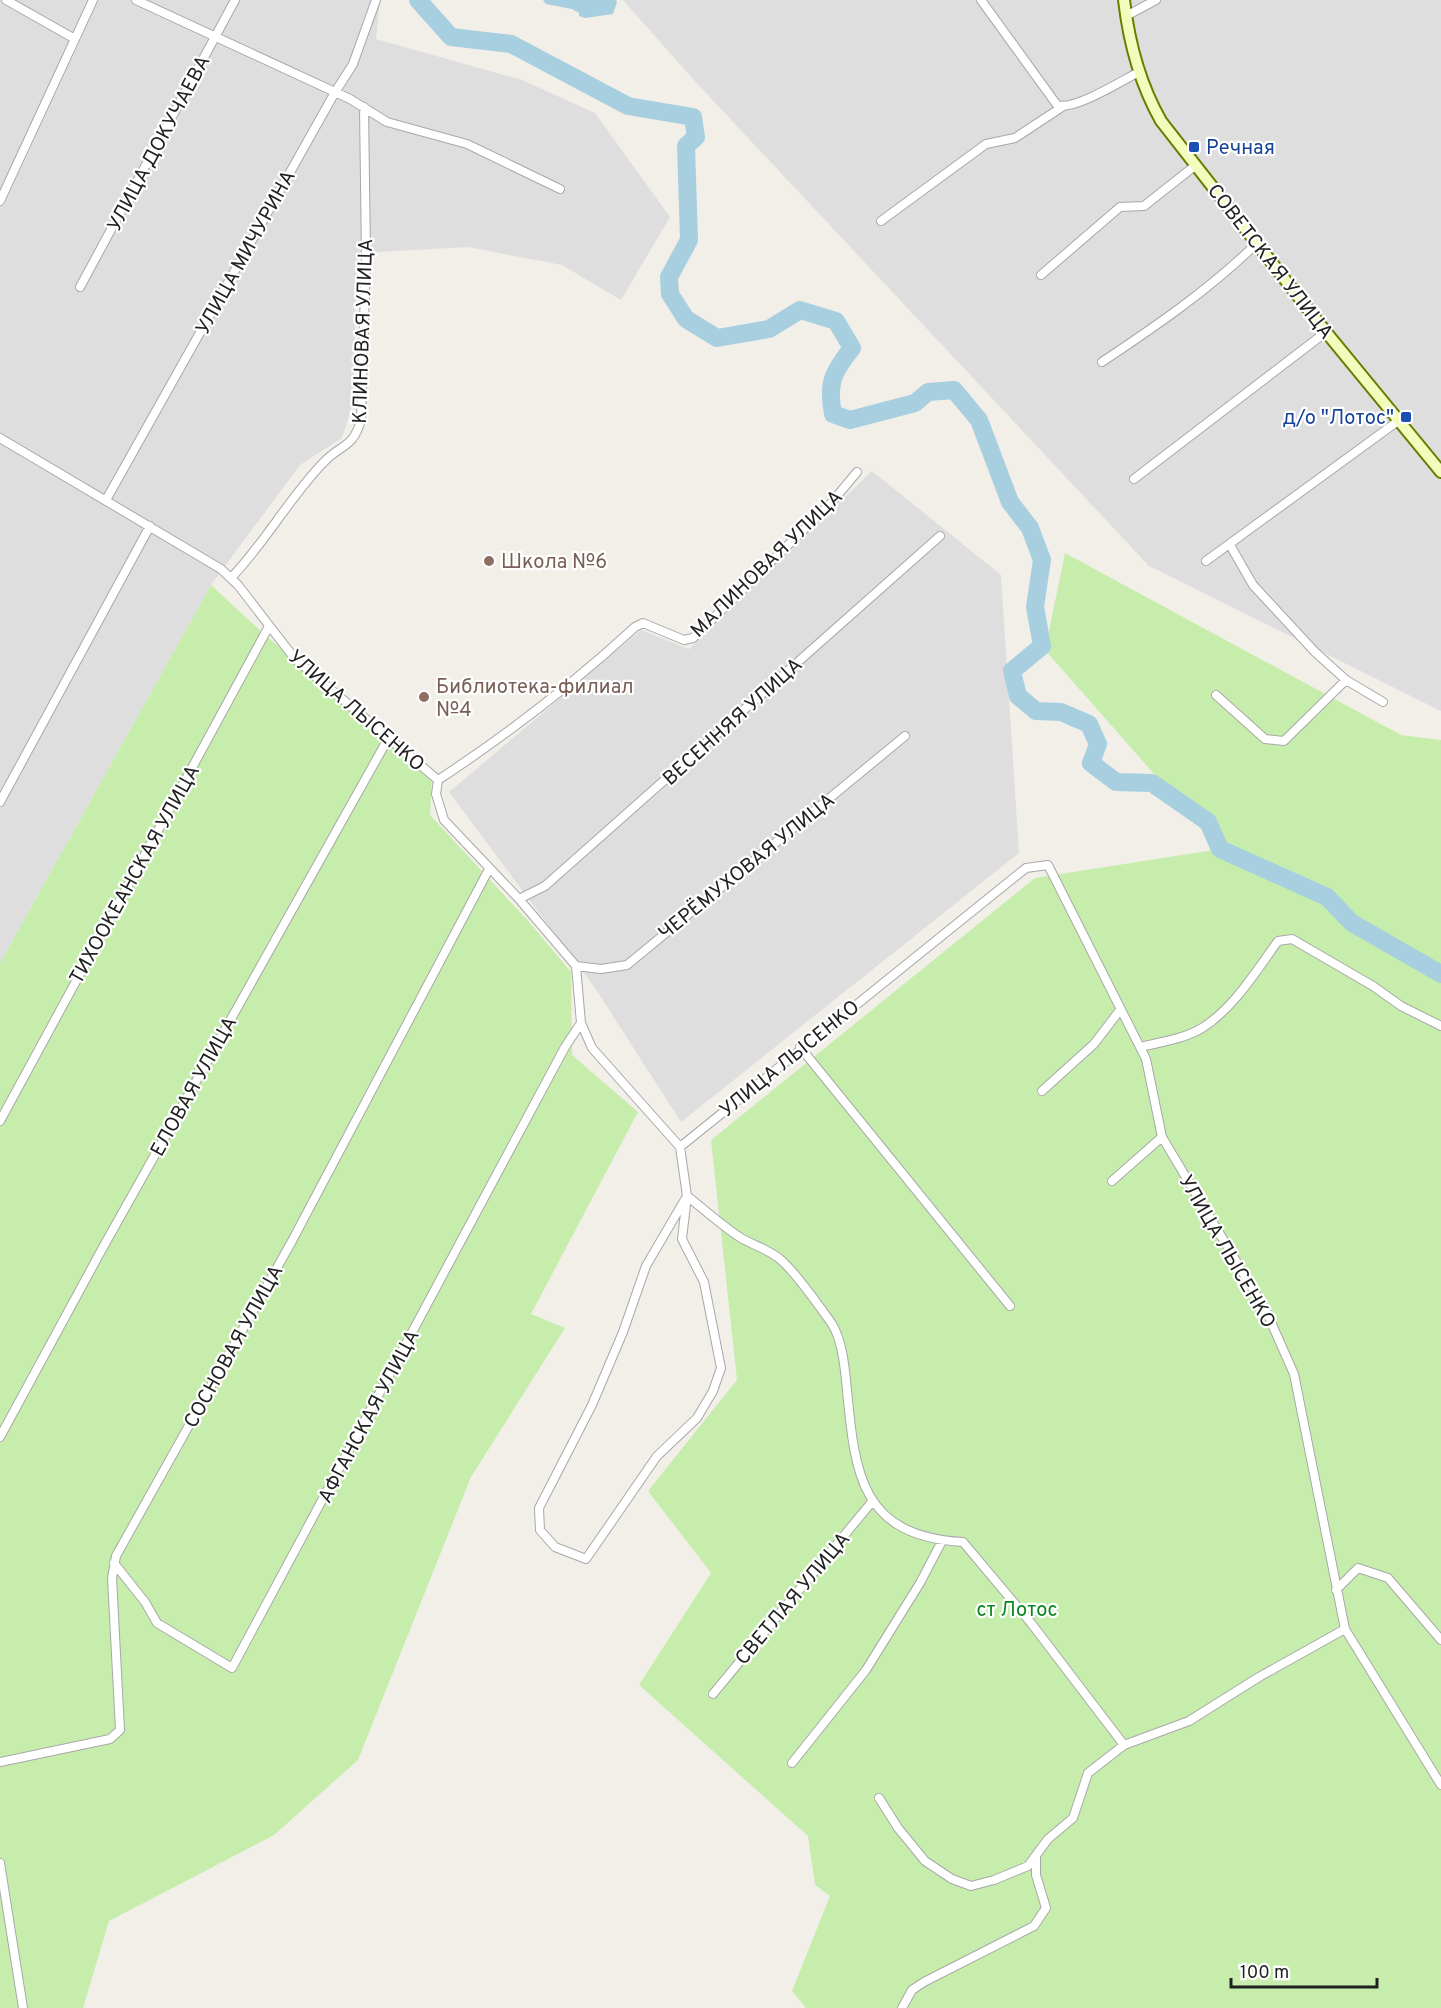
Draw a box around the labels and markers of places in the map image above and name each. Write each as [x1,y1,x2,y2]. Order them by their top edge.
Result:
place label: Речная [1206,136,1275,162]
marker: Речная [1187,140,1201,154]
place label: д/о "Лотос" [1283,406,1394,432]
marker: д/о "Лотос" [1399,410,1413,424]
place label: Школа №6 [501,550,607,576]
marker: Школа №6 [482,554,496,568]
place label: Библиотека-филиал №4 [436,675,634,724]
marker: Библиотека-филиал №4 [417,690,431,704]

